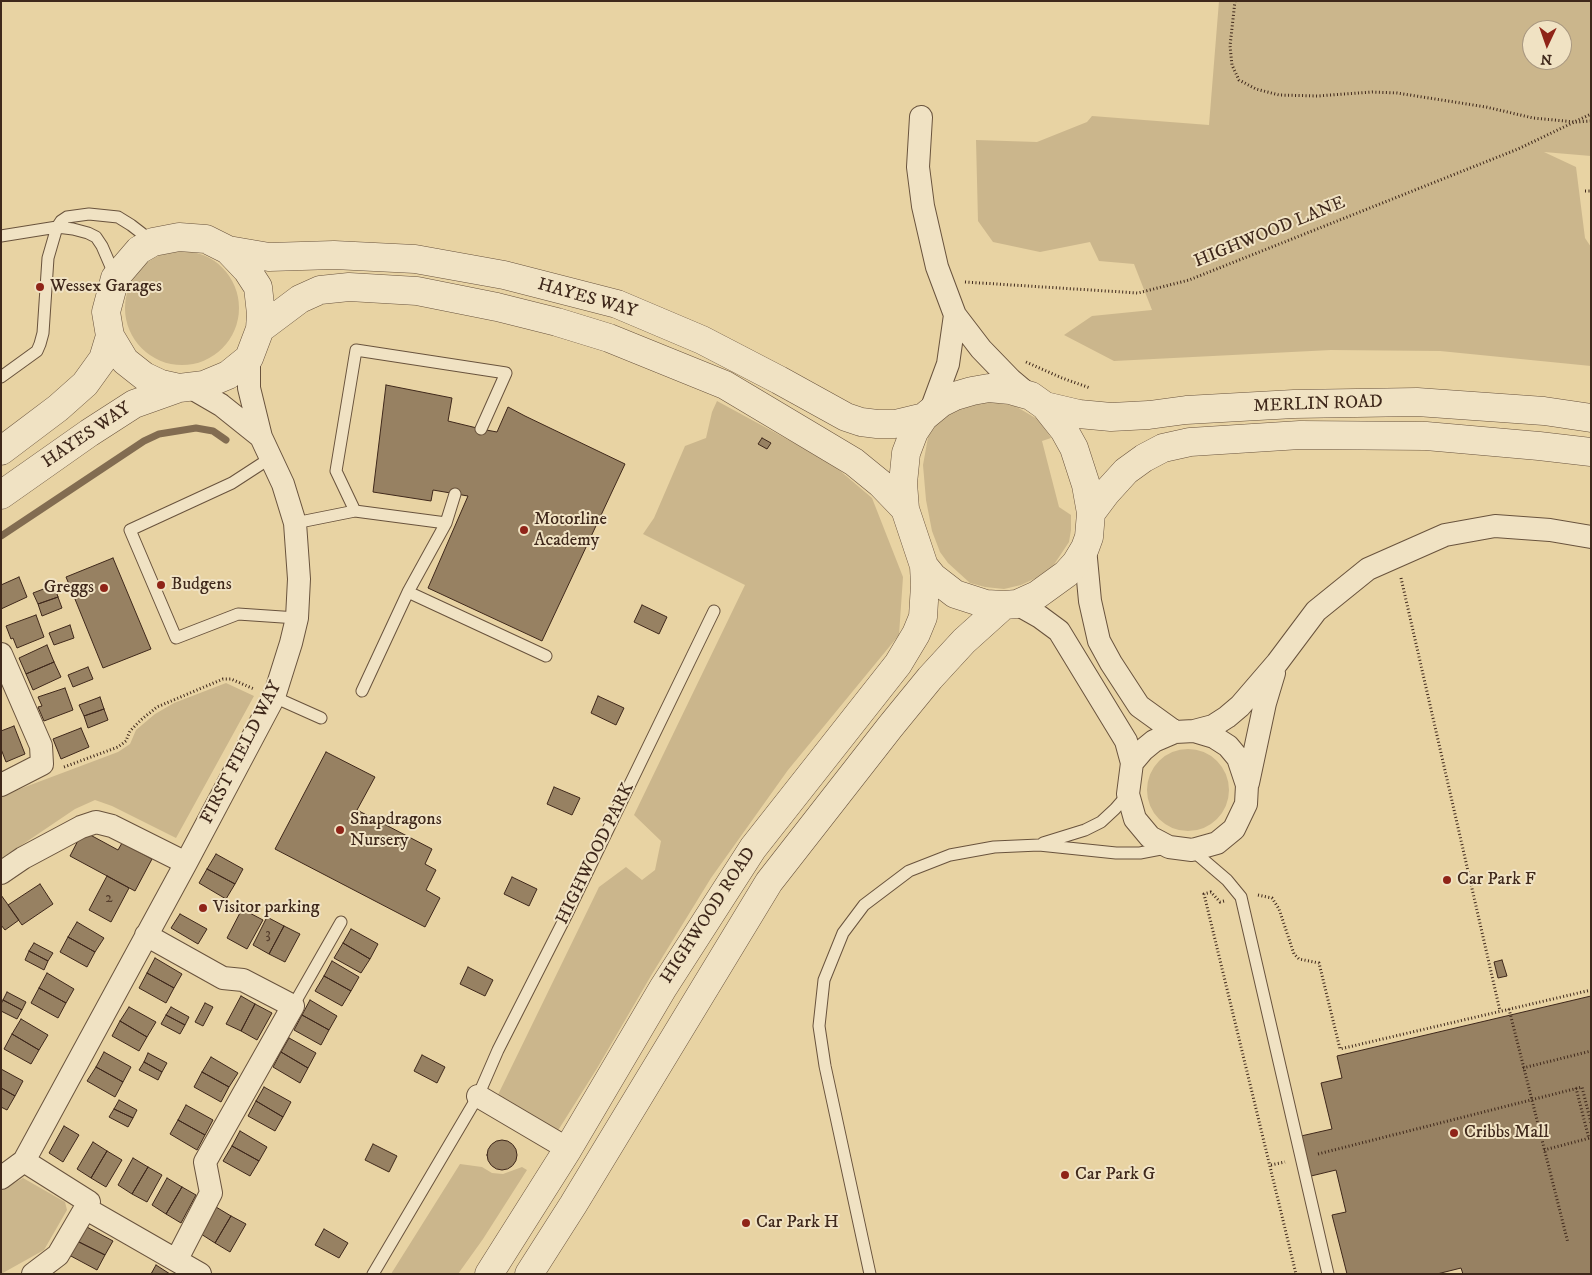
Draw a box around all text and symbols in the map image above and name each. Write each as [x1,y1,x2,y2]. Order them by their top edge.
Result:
north arrow [1522,20,1572,70]
text: N [1540,50,1552,68]
street label: HIGHWOOD LANE [1191,193,1349,273]
street label: HAYES WAY [535,275,639,323]
place label: Wessex Garages [50,276,162,298]
marker: Wessex Garages [34,281,46,293]
street label: MERLIN ROAD [1253,392,1383,418]
street label: HAYES WAY [39,398,135,474]
place label: Motorline Academy [534,509,607,552]
marker: Motorline Academy [518,524,530,536]
place label: Budgens [171,574,232,596]
place label: Greggs [44,577,94,599]
marker: Budgens [155,579,167,591]
marker: Greggs [98,582,110,594]
street label: FIRST FIELD WAY [197,678,287,828]
street label: HIGHWOOD PARK [552,780,640,928]
place label: Snapdragons Nursery [350,809,442,852]
marker: Snapdragons Nursery [334,824,346,836]
street label: HIGHWOOD ROAD [657,844,761,988]
place label: Car Park F [1457,869,1536,891]
marker: Car Park F [1441,874,1453,886]
house number: 2 [105,890,113,908]
place label: Visitor parking [213,897,320,919]
marker: Visitor parking [197,902,209,914]
house number: 3 [265,926,271,944]
place label: Cribbs Mall [1464,1122,1549,1144]
marker: Cribbs Mall [1448,1127,1460,1139]
place label: Car Park G [1075,1164,1155,1186]
marker: Car Park G [1059,1169,1071,1181]
place label: Car Park H [756,1212,839,1234]
marker: Car Park H [740,1217,752,1229]

